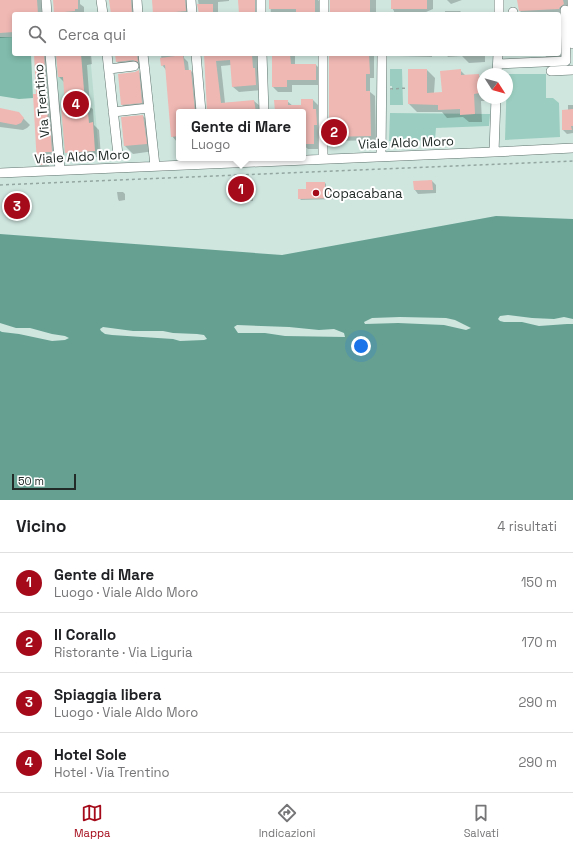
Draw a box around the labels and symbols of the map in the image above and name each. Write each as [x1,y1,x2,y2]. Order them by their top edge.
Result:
street label: Via Trentino [30,64,53,138]
north arrow [477,68,513,104]
pin: 4 [63,89,89,119]
pin: 2 [321,117,347,147]
street label: Viale Aldo Moro [358,132,454,153]
street label: Viale Aldo Moro [34,146,130,167]
pin: 1 [228,174,254,204]
place label: Copacabana [324,185,403,202]
marker: Copacabana [311,188,321,198]
pin: 3 [4,191,30,221]
your location [351,336,371,356]
scale bar [12,472,76,491]

